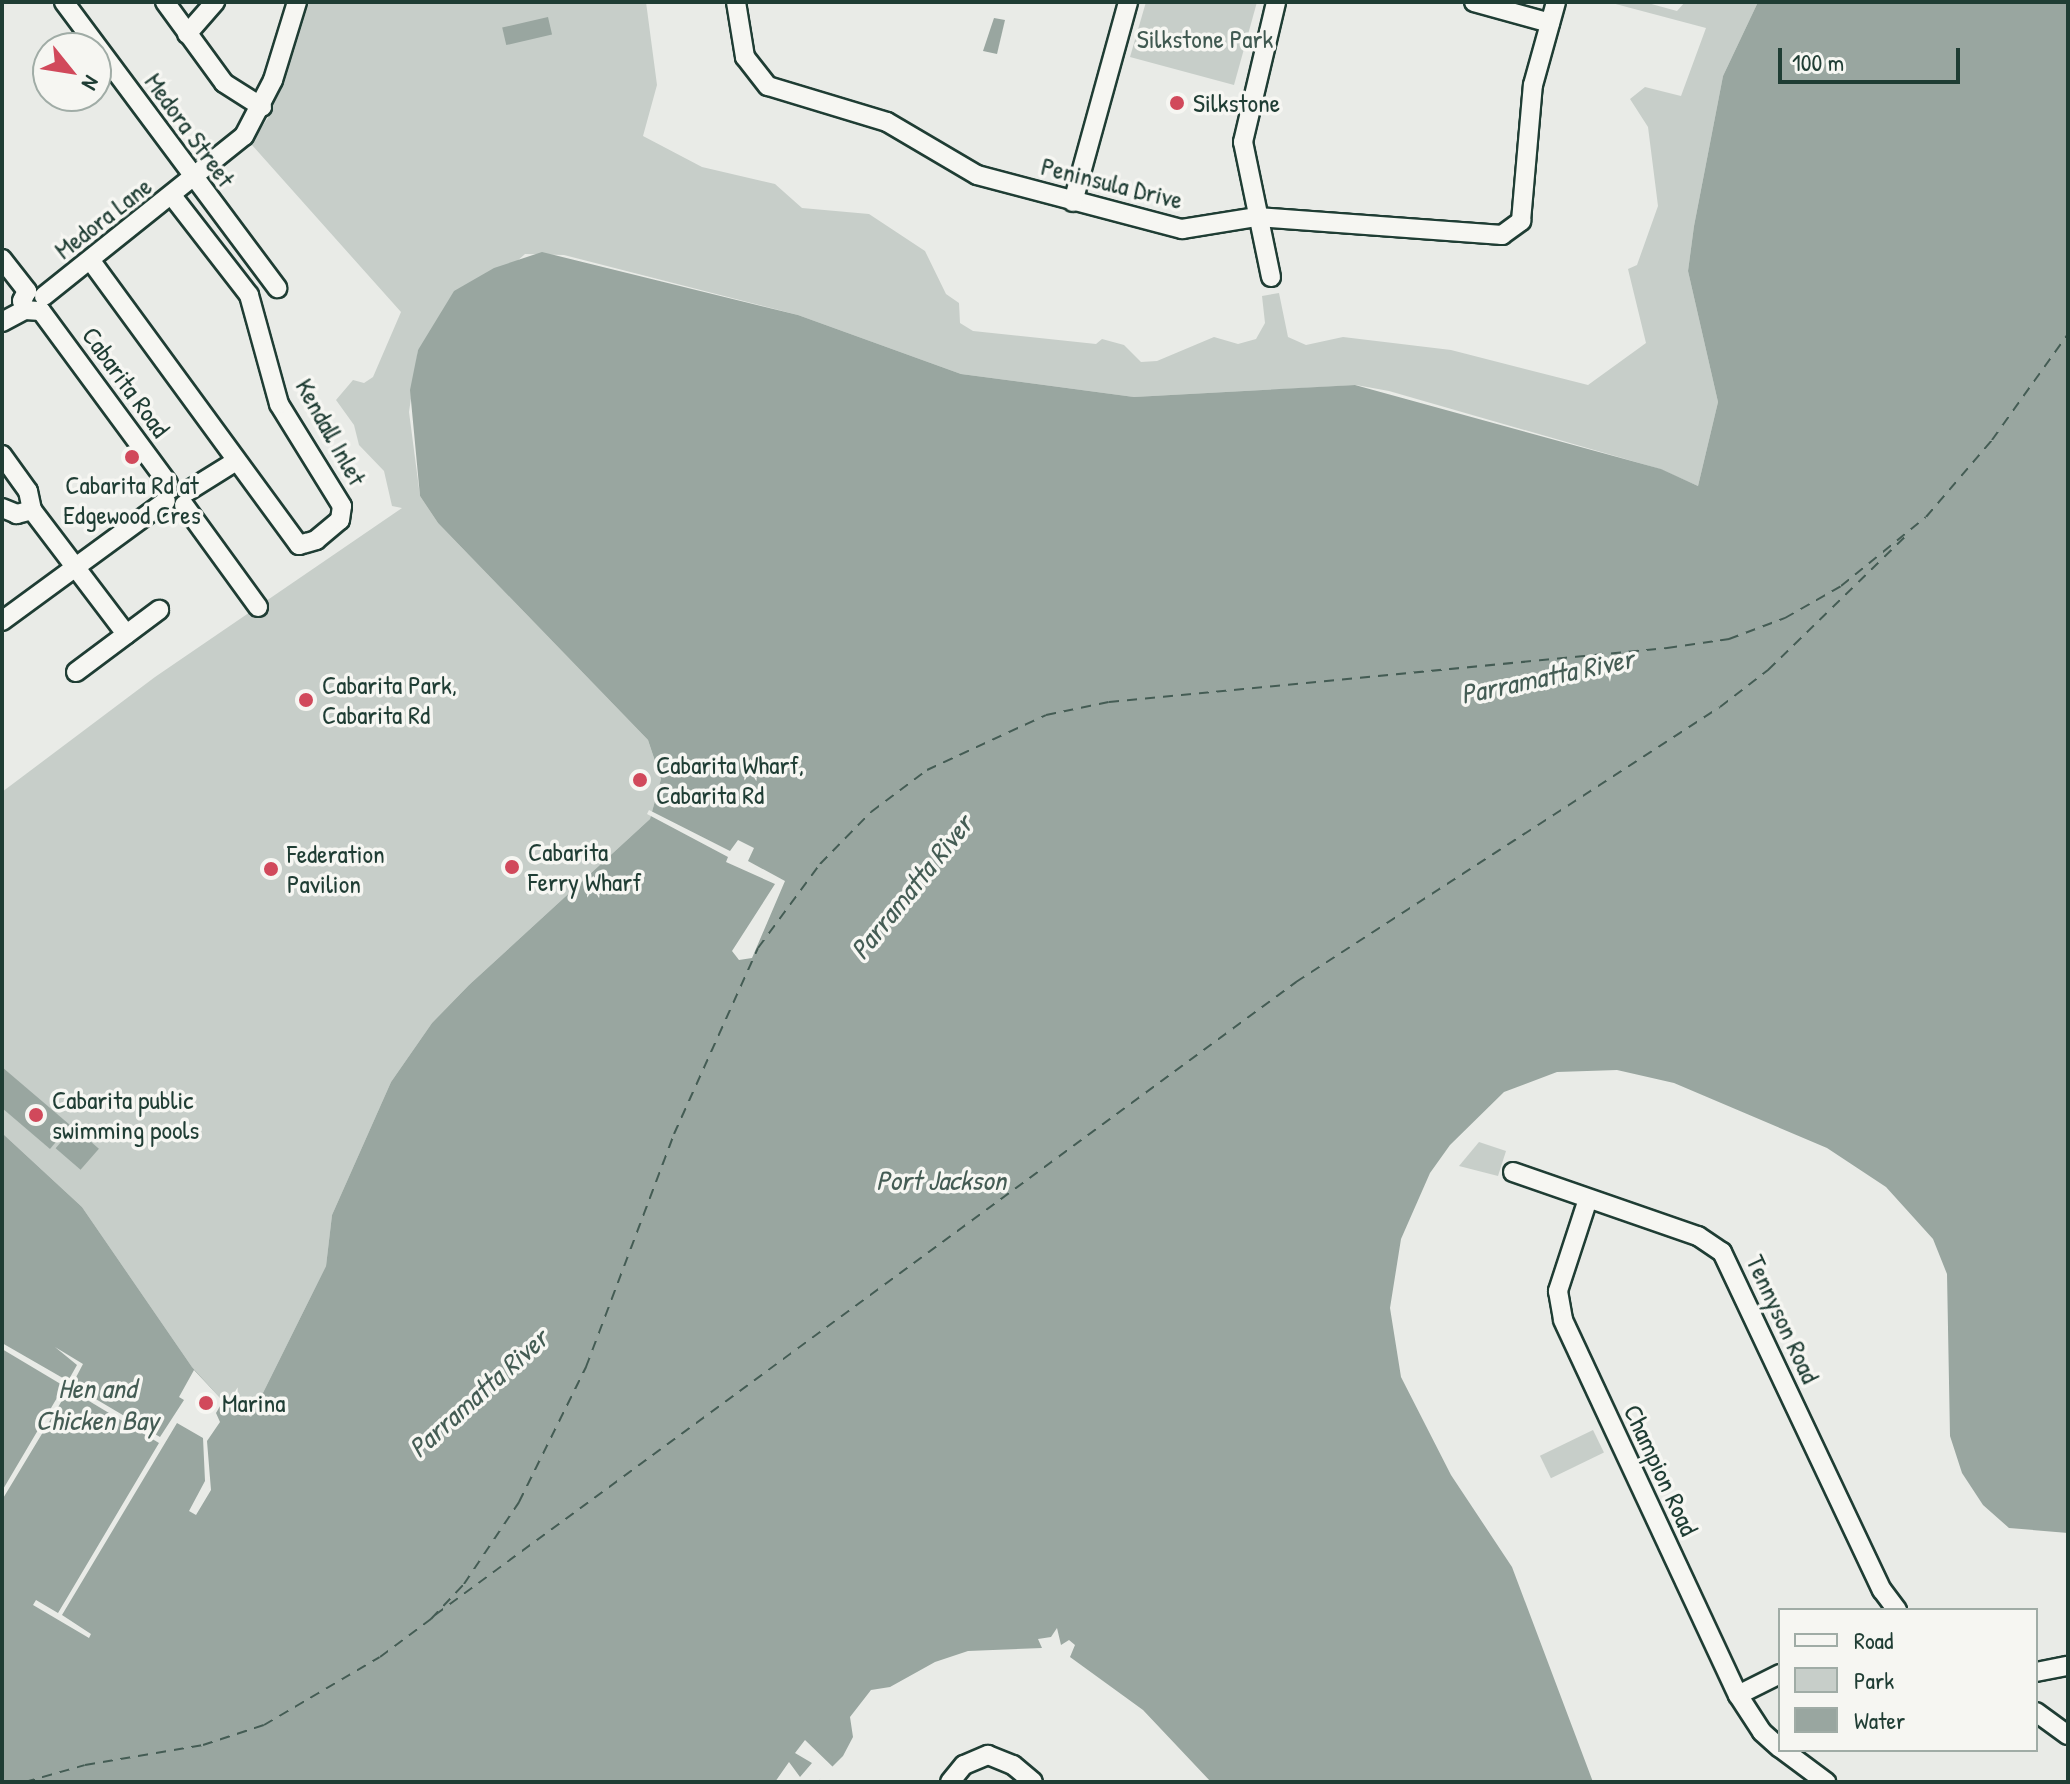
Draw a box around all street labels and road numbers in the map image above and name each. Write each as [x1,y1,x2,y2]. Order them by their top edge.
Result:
street label: Medora Street [138,67,242,193]
street label: Peninsula Drive [1038,150,1186,216]
street label: Medora Lane [48,170,158,266]
street label: Cabarita Road [75,321,177,443]
street label: Kendall Inlet [289,373,373,491]
street label: Tennyson Road [1740,1250,1826,1388]
street label: Champion Road [1617,1400,1705,1540]

